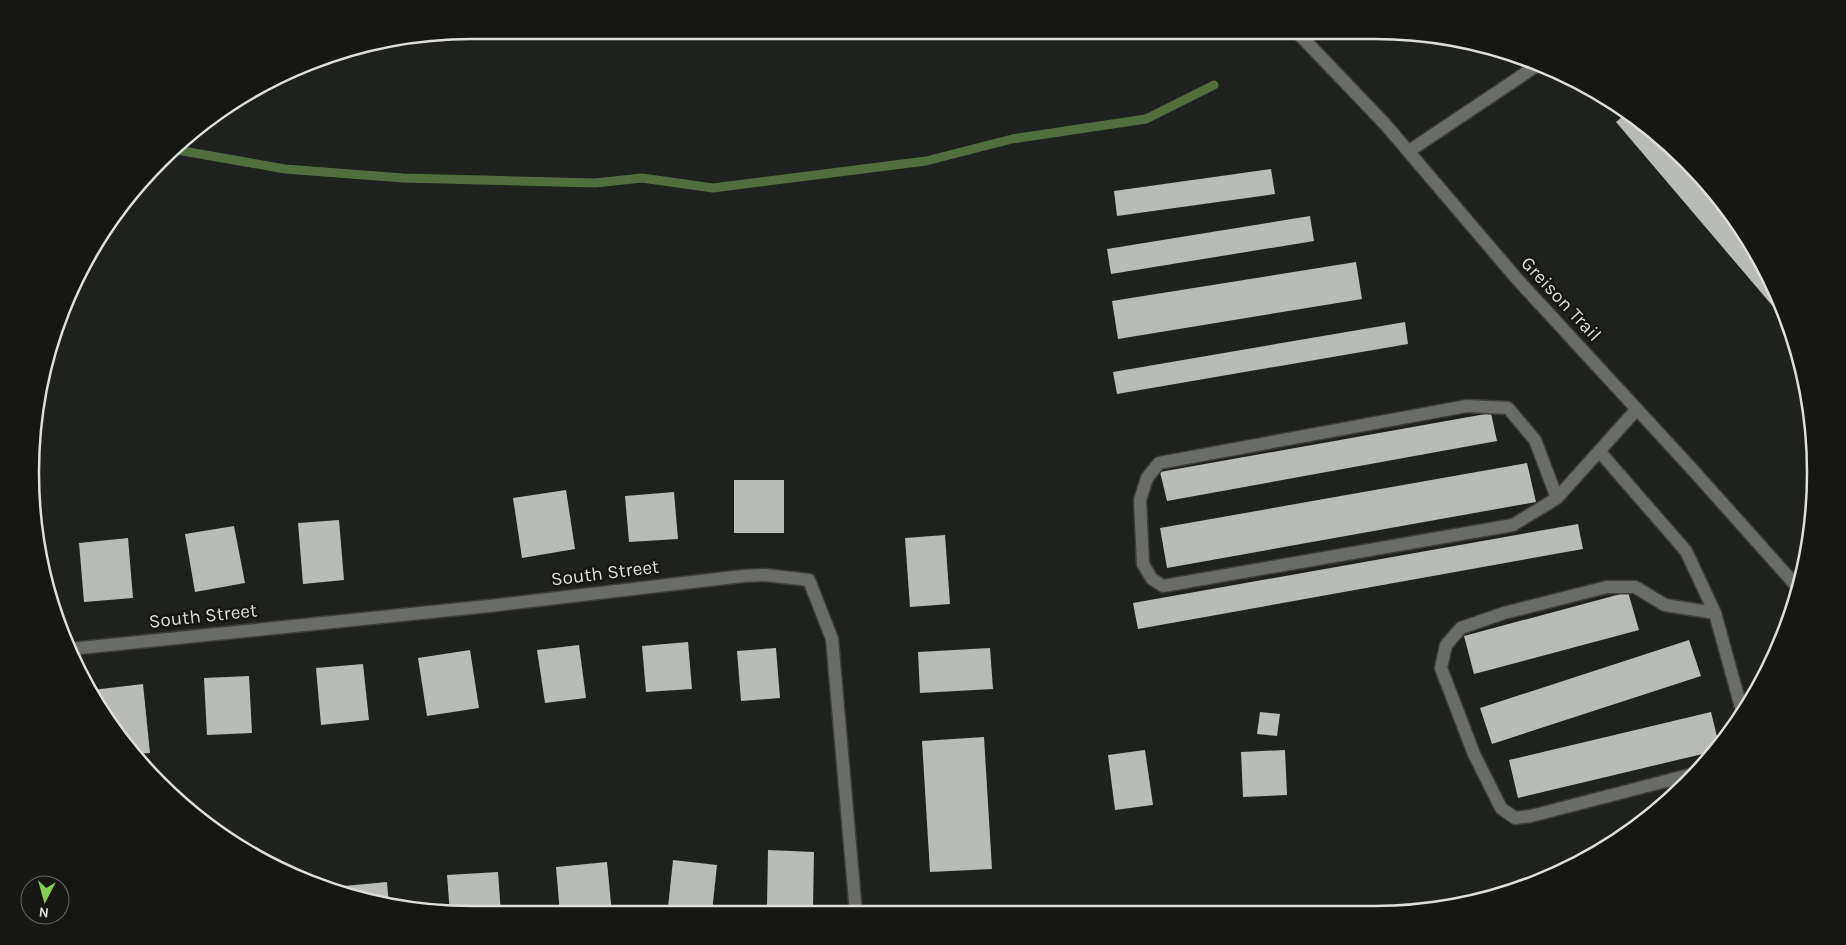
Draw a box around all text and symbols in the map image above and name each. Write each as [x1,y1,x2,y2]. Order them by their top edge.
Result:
street label: Greison Trail [1516,252,1606,346]
street label: South Street [550,555,660,591]
street label: South Street [148,599,258,633]
north arrow [20,875,70,925]
text: N [38,903,50,921]

